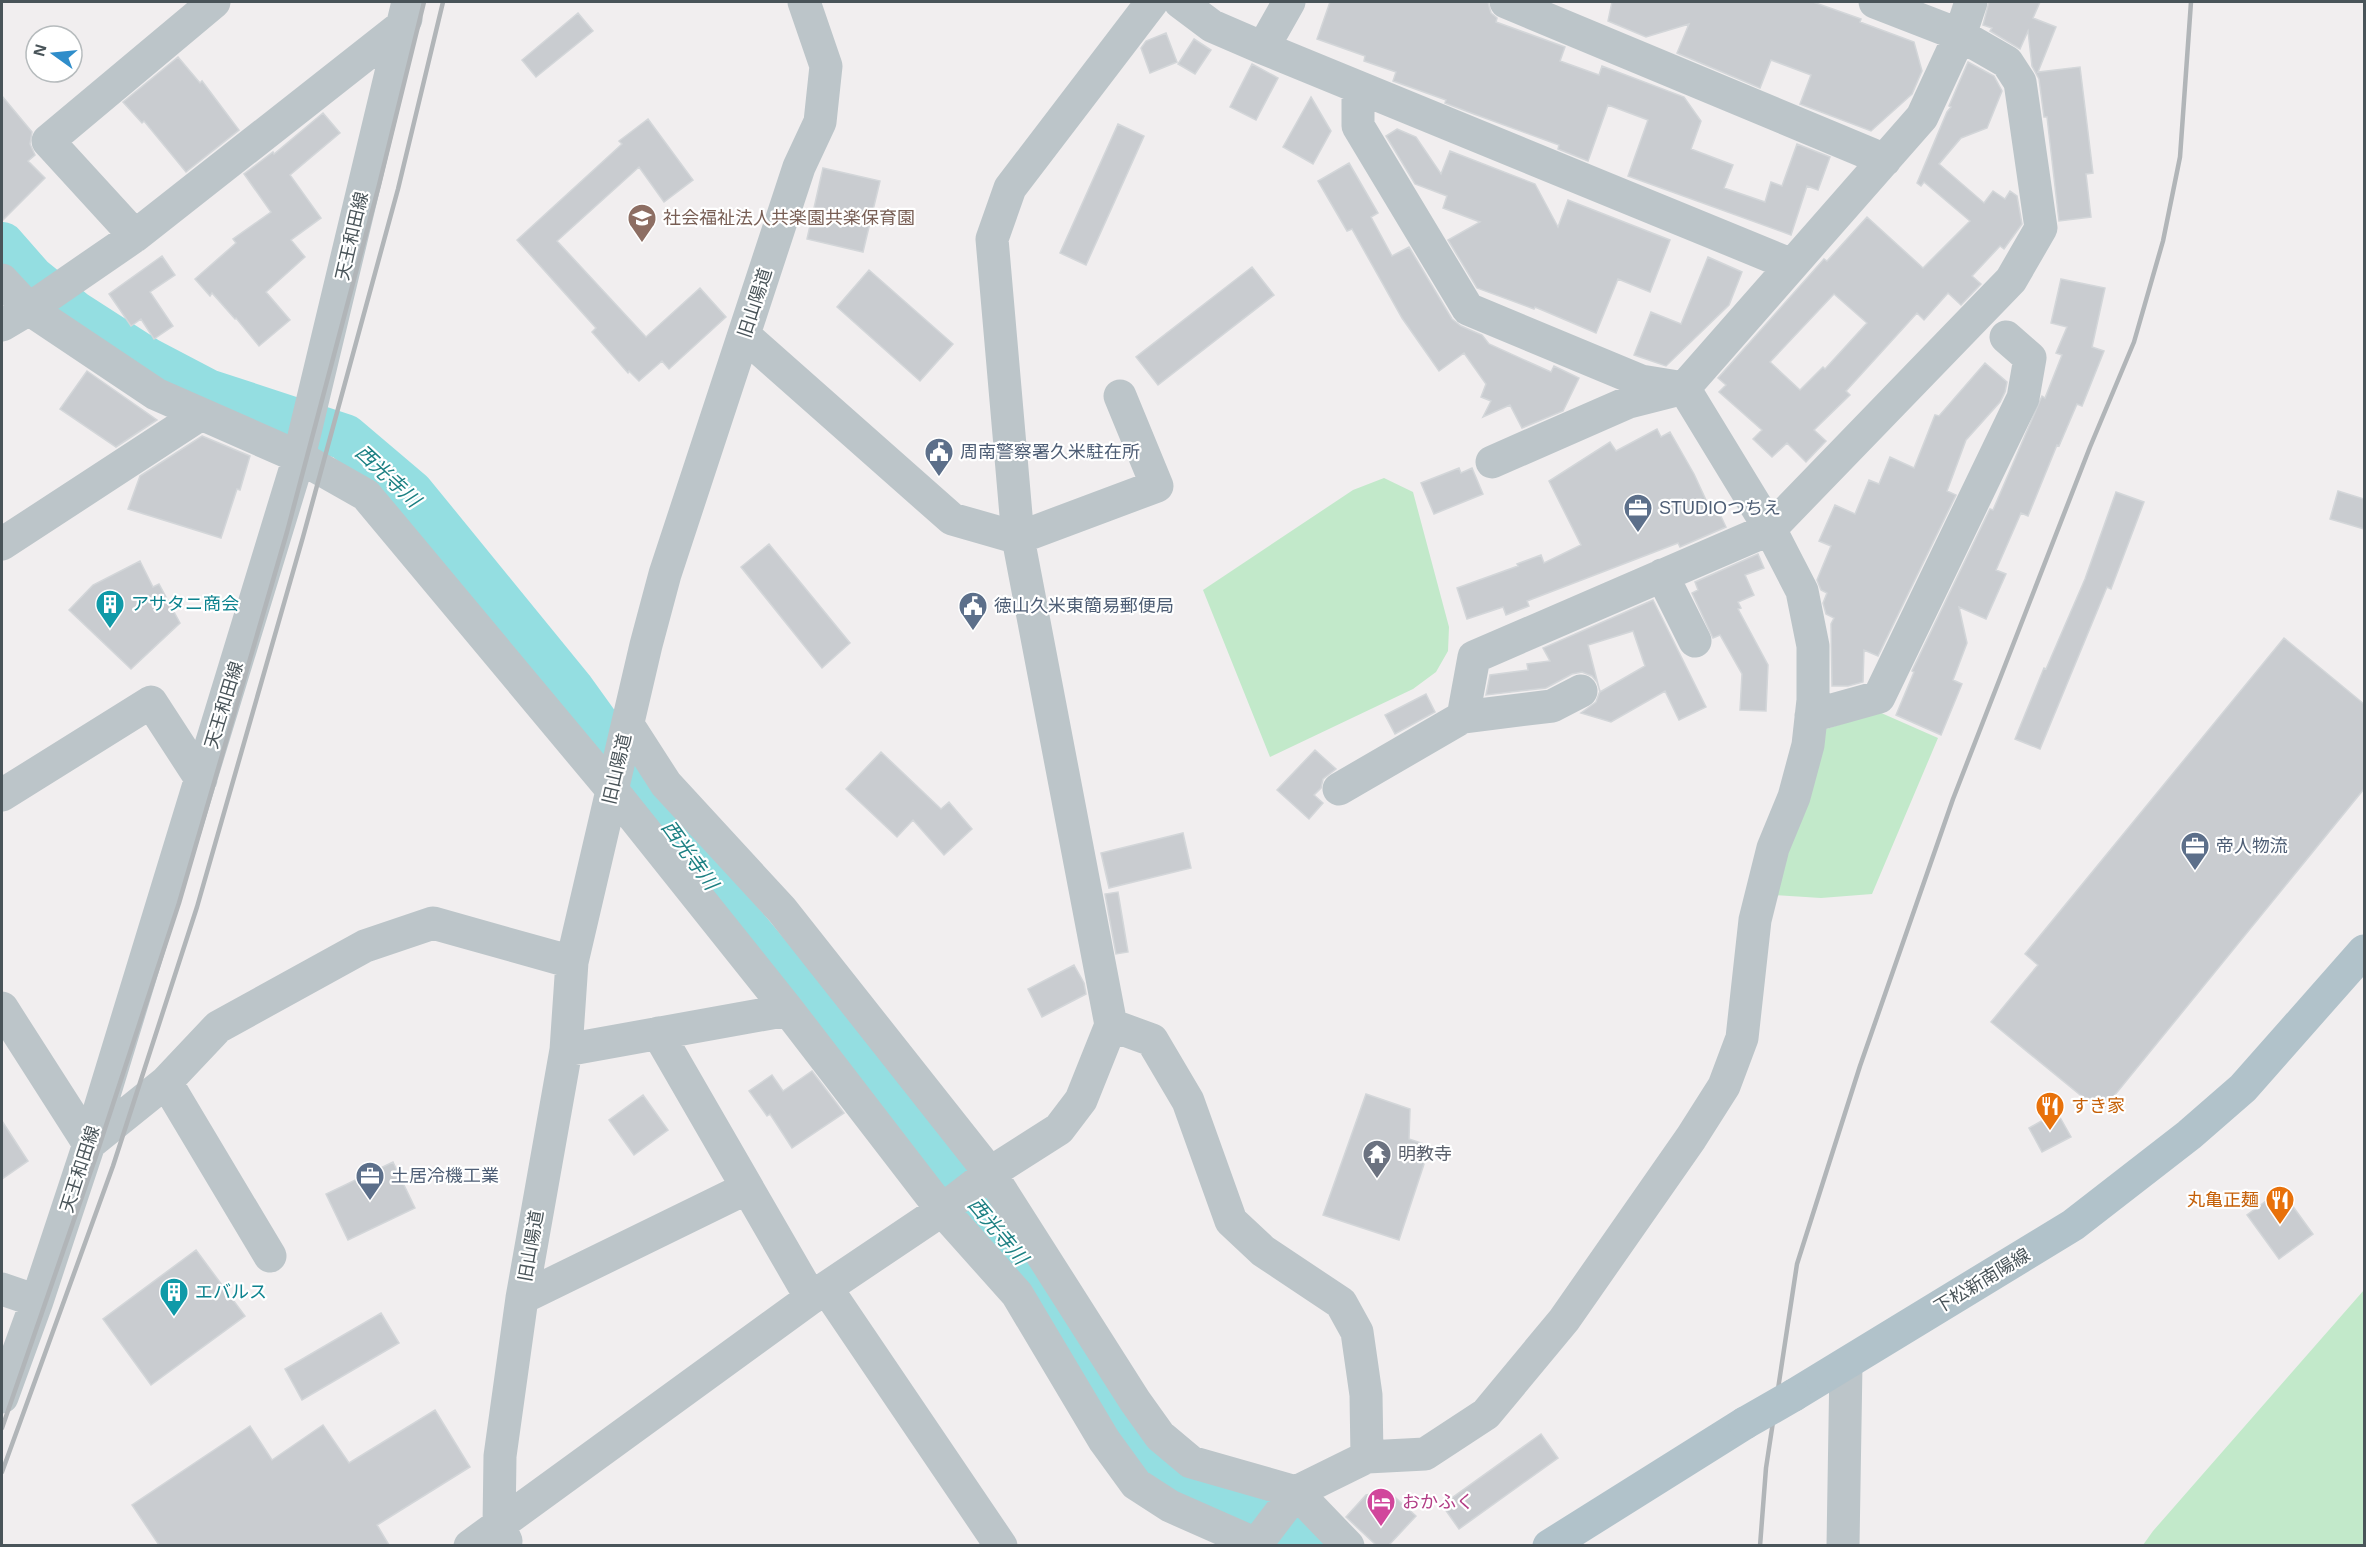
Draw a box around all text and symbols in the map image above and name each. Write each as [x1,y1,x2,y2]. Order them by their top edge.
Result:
north arrow [24,24,84,84]
text: N [30,42,50,58]
street label: 天王和田線 [332,190,372,282]
school or university icon: 社会福祉法人共楽園共楽保育園 [626,202,658,244]
place label: 社会福祉法人共楽園共楽保育園 [663,208,915,228]
street label: 旧山陽道 [734,266,776,340]
public building icon: 周南警察署久米駐在所 [923,436,955,478]
water label: 西光寺川 [351,441,426,513]
place label: 周南警察署久米駐在所 [960,442,1140,462]
office icon: STUDIOつちえ [1622,492,1654,534]
place label: STUDIOつちえ [1659,498,1781,518]
building icon: アサタニ商会 [94,588,126,630]
public building icon: 徳山久米東簡易郵便局 [957,590,989,632]
place label: アサタニ商会 [131,594,239,614]
place label: 徳山久米東簡易郵便局 [994,596,1174,616]
street label: 天王和田線 [201,659,247,751]
street label: 旧山陽道 [599,732,635,806]
water label: 西光寺川 [658,816,724,895]
office icon: 帝人物流 [2179,830,2211,872]
place label: 帝人物流 [2216,836,2288,856]
restaurant icon: すき家 [2034,1090,2066,1132]
place label: すき家 [2071,1096,2125,1116]
street label: 天王和田線 [57,1123,103,1215]
temple icon: 明教寺 [1361,1138,1393,1180]
place label: 明教寺 [1398,1144,1452,1164]
office icon: 土居冷機工業 [354,1160,386,1202]
place label: 土居冷機工業 [391,1166,499,1186]
restaurant icon: 丸亀正麺 [2264,1184,2296,1226]
place label: 丸亀正麺 [2187,1190,2259,1210]
water label: 西光寺川 [964,1193,1033,1270]
street label: 旧山陽道 [515,1209,547,1283]
street label: 下松新南陽線 [1931,1245,2033,1317]
building icon: エバルス [158,1276,190,1318]
place label: エバルス [195,1282,267,1302]
hotel icon: おかふく [1365,1486,1397,1528]
place label: おかふく [1402,1492,1474,1512]

